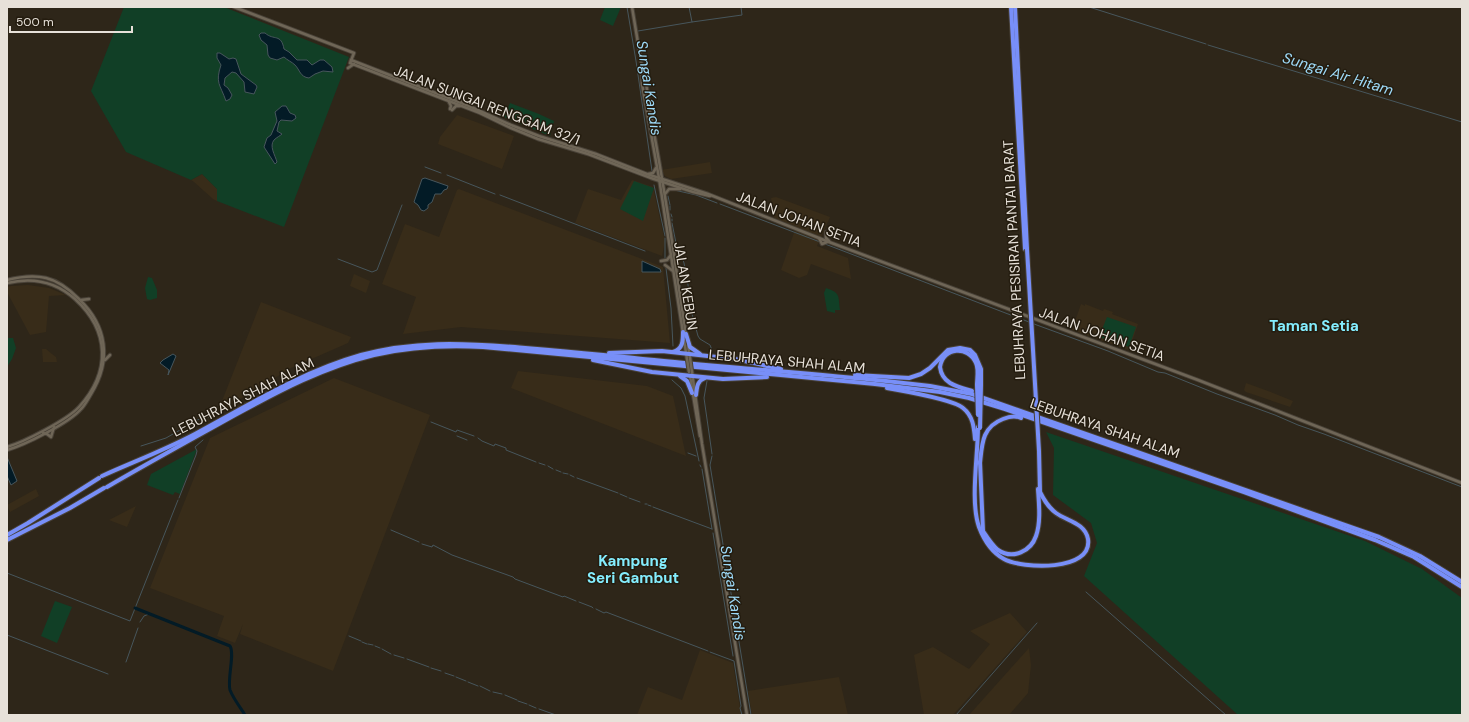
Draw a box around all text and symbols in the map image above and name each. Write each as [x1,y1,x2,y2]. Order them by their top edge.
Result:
scale bar [10,8,132,34]
text: 500 m [16,14,54,30]
water label: Sungai Kandis [632,39,666,137]
water label: Sungai Air Hitam [1280,48,1396,100]
street label: JALAN SUNGAI RENGGAM 32/1 [391,61,583,149]
street label: LEBUHRAYA PESISIRAN PANTAI BARAT [999,140,1029,380]
street label: JALAN JOHAN SETIA [734,187,864,251]
street label: JALAN KEBUN [670,240,702,332]
street label: JALAN JOHAN SETIA [1037,303,1167,365]
district label: Taman Setia [1269,316,1359,336]
street label: LEBUHRAYA SHAH ALAM [708,345,866,377]
street label: LEBUHRAYA SHAH ALAM [169,353,317,441]
street label: LEBUHRAYA SHAH ALAM [1028,394,1182,462]
water label: Sungai Kandis [716,544,750,642]
district label: Kampung Seri Gambut [587,551,679,588]

